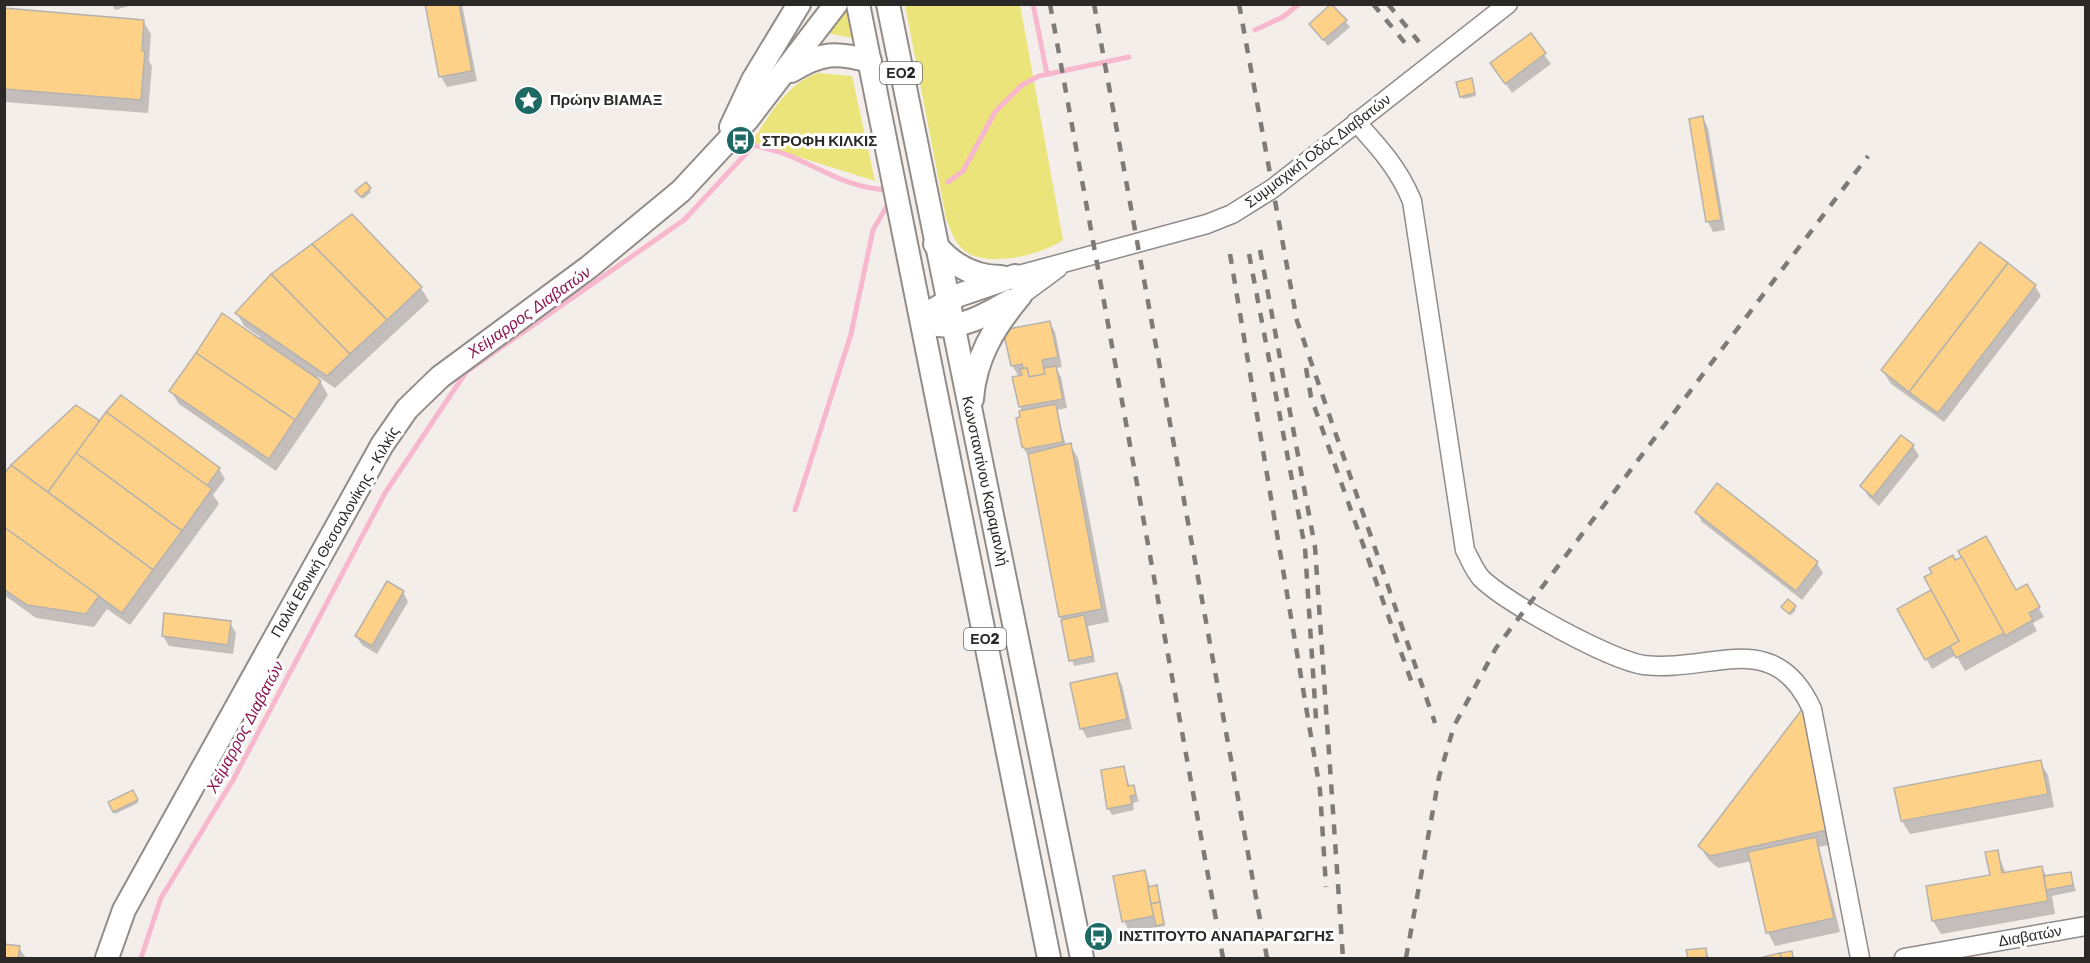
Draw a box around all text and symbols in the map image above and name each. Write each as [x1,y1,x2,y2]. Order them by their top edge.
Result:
road number: ΕΟ2 [880,62,922,84]
place icon: Πρώην ΒΙΑΜΑΞ [513,84,545,116]
street label: Συμμαχική Οδός Διαβατών [1242,90,1394,212]
place label: Πρώην ΒΙΑΜΑΞ [550,91,663,109]
bus stop icon: ΣΤΡΟΦΗ ΚΙΛΚΙΣ [725,125,757,157]
place label: ΣΤΡΟΦΗ ΚΙΛΚΙΣ [762,132,877,150]
water label: Χείμαρρος Διαβατών [463,262,594,362]
street label: Κωνσταντίνου Καραμανλή [958,394,1012,568]
street label: Παλιά Εθνική Θεσσαλονίκης - Κιλκίς [267,424,403,640]
road number: ΕΟ2 [964,628,1006,650]
water label: Χείμαρρος Διαβατών [202,658,288,797]
bus stop icon: ΙΝΣΤΙΤΟΥΤΟ ΑΝΑΠΑΡΑΓΩΓΗΣ [1082,920,1114,952]
street label: Διαβατών [1997,922,2063,950]
place label: ΙΝΣΤΙΤΟΥΤΟ ΑΝΑΠΑΡΑΓΩΓΗΣ [1119,927,1334,945]

